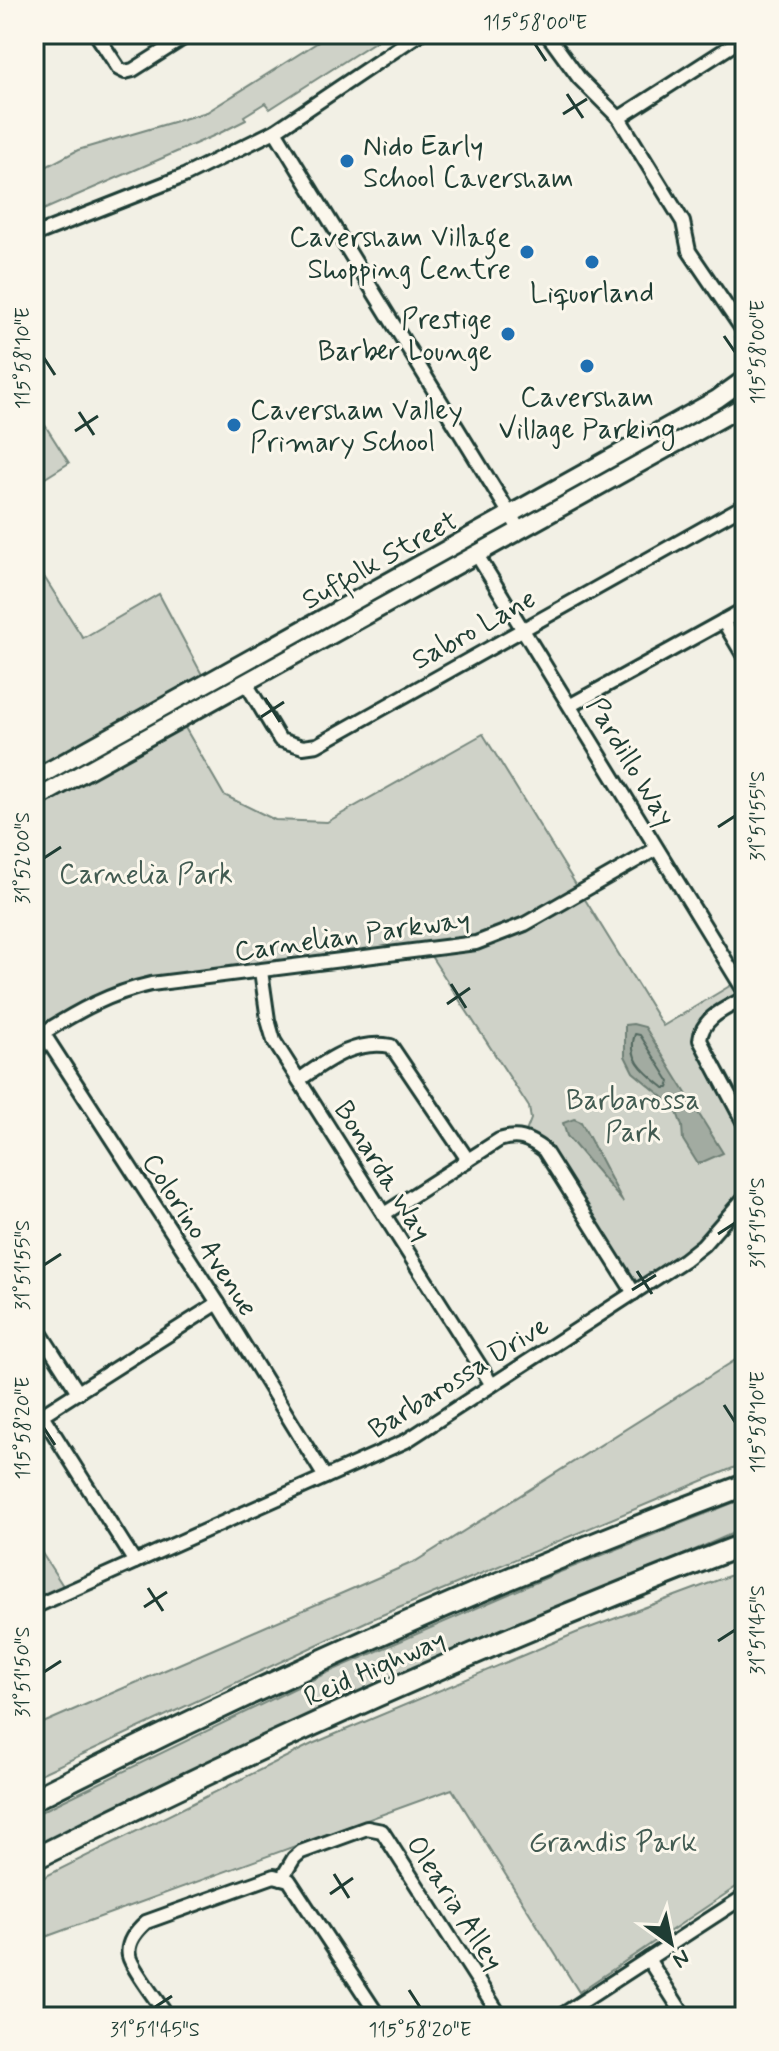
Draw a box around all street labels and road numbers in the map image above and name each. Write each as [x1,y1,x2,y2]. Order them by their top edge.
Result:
street label: Suffolk Street [296,503,466,621]
street label: Sabro Lane [406,581,543,679]
street label: Pardillo Way [577,691,683,834]
street label: Carnelian Parkway [232,902,473,971]
street label: Bonarda Way [324,1094,440,1248]
street label: Colorino Avenue [132,1147,265,1324]
street label: Barbarossa Drive [362,1308,557,1448]
street label: Reid Highway [298,1622,452,1719]
street label: Olearia Alley [396,1829,511,1978]

